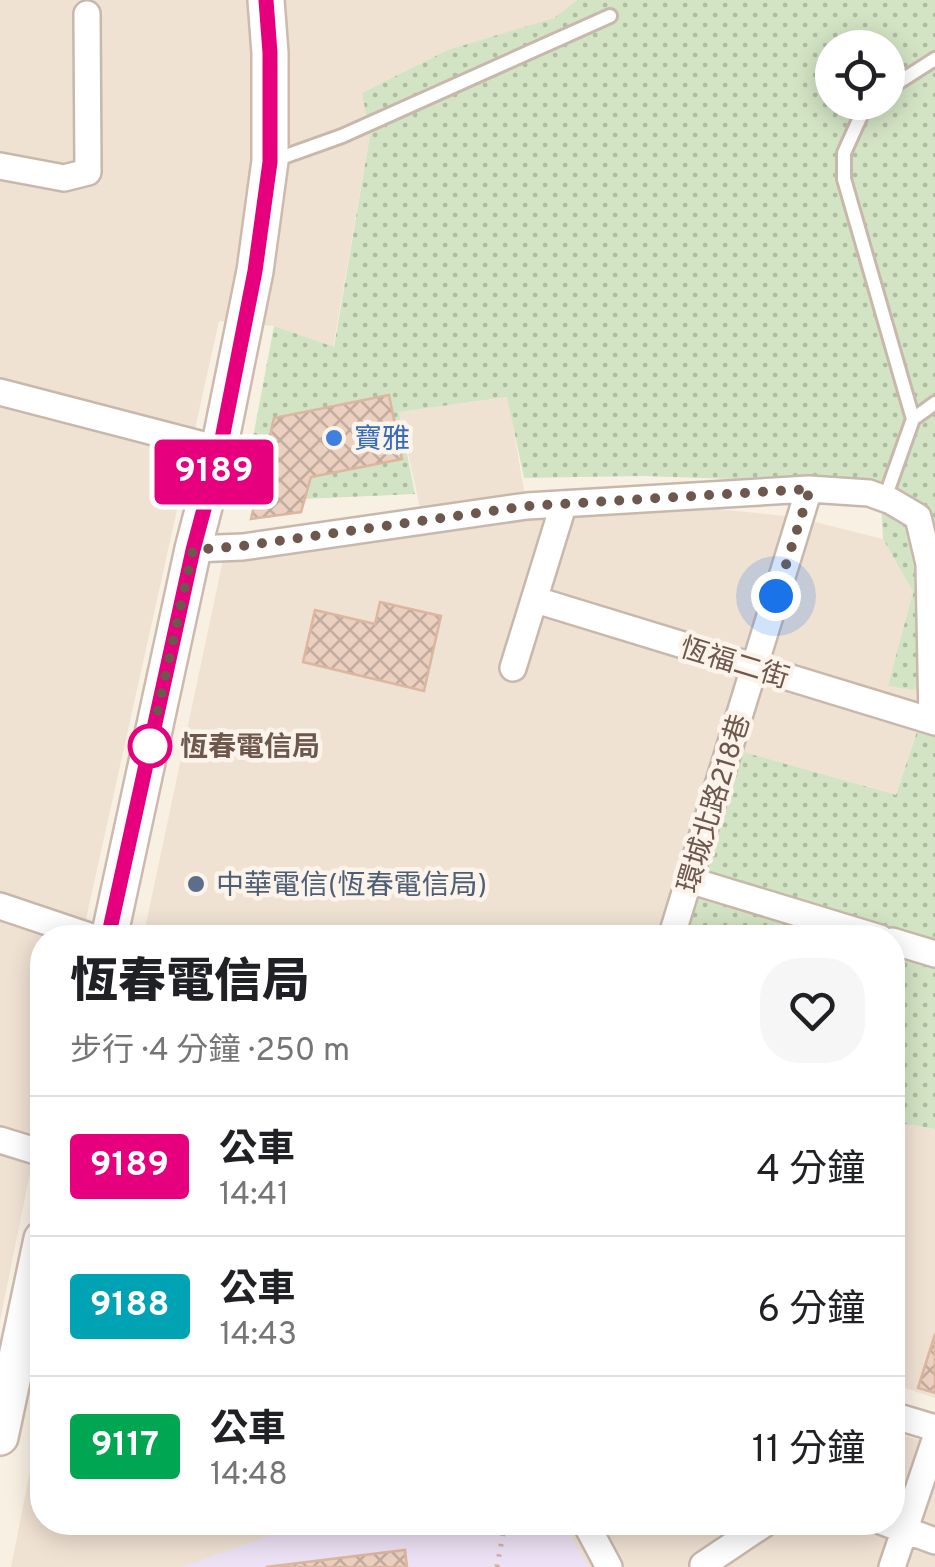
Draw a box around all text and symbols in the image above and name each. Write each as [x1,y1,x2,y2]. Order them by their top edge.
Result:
map controls [815,30,905,120]
button: locate [815,30,905,120]
place label: 寶雅 [354,423,410,459]
marker: 寶雅 [323,427,345,449]
line badge: 9189 [144,440,284,504]
text: 9189 [175,450,254,494]
your location [751,571,801,621]
street label: 恆福二街 [675,631,793,698]
street label: 環城北路218巷 [672,710,760,897]
marker: 恆春電信局 [129,725,171,767]
place label: 恆春電信局 [180,731,320,767]
place label: 中華電信(恆春電信局) [216,869,487,905]
marker: 中華電信(恆春電信局) [185,873,207,895]
text: 恆春電信局 [70,955,310,1015]
button: heart [760,958,865,1063]
text: 步行 · 4 分鐘 · 250 m [70,1032,350,1072]
text: 公車 [219,1127,295,1176]
text: 9189 [90,1144,169,1188]
text: 4 分鐘 [756,1147,865,1196]
text: 14:41 [219,1176,289,1216]
text: 公車 [220,1267,296,1316]
text: 9188 [90,1284,170,1328]
text: 6 分鐘 [757,1287,865,1336]
text: 14:43 [220,1316,297,1356]
text: 公車 [210,1407,286,1456]
text: 9117 [91,1424,159,1468]
text: 11 分鐘 [752,1427,865,1476]
text: 14:48 [210,1456,288,1496]

